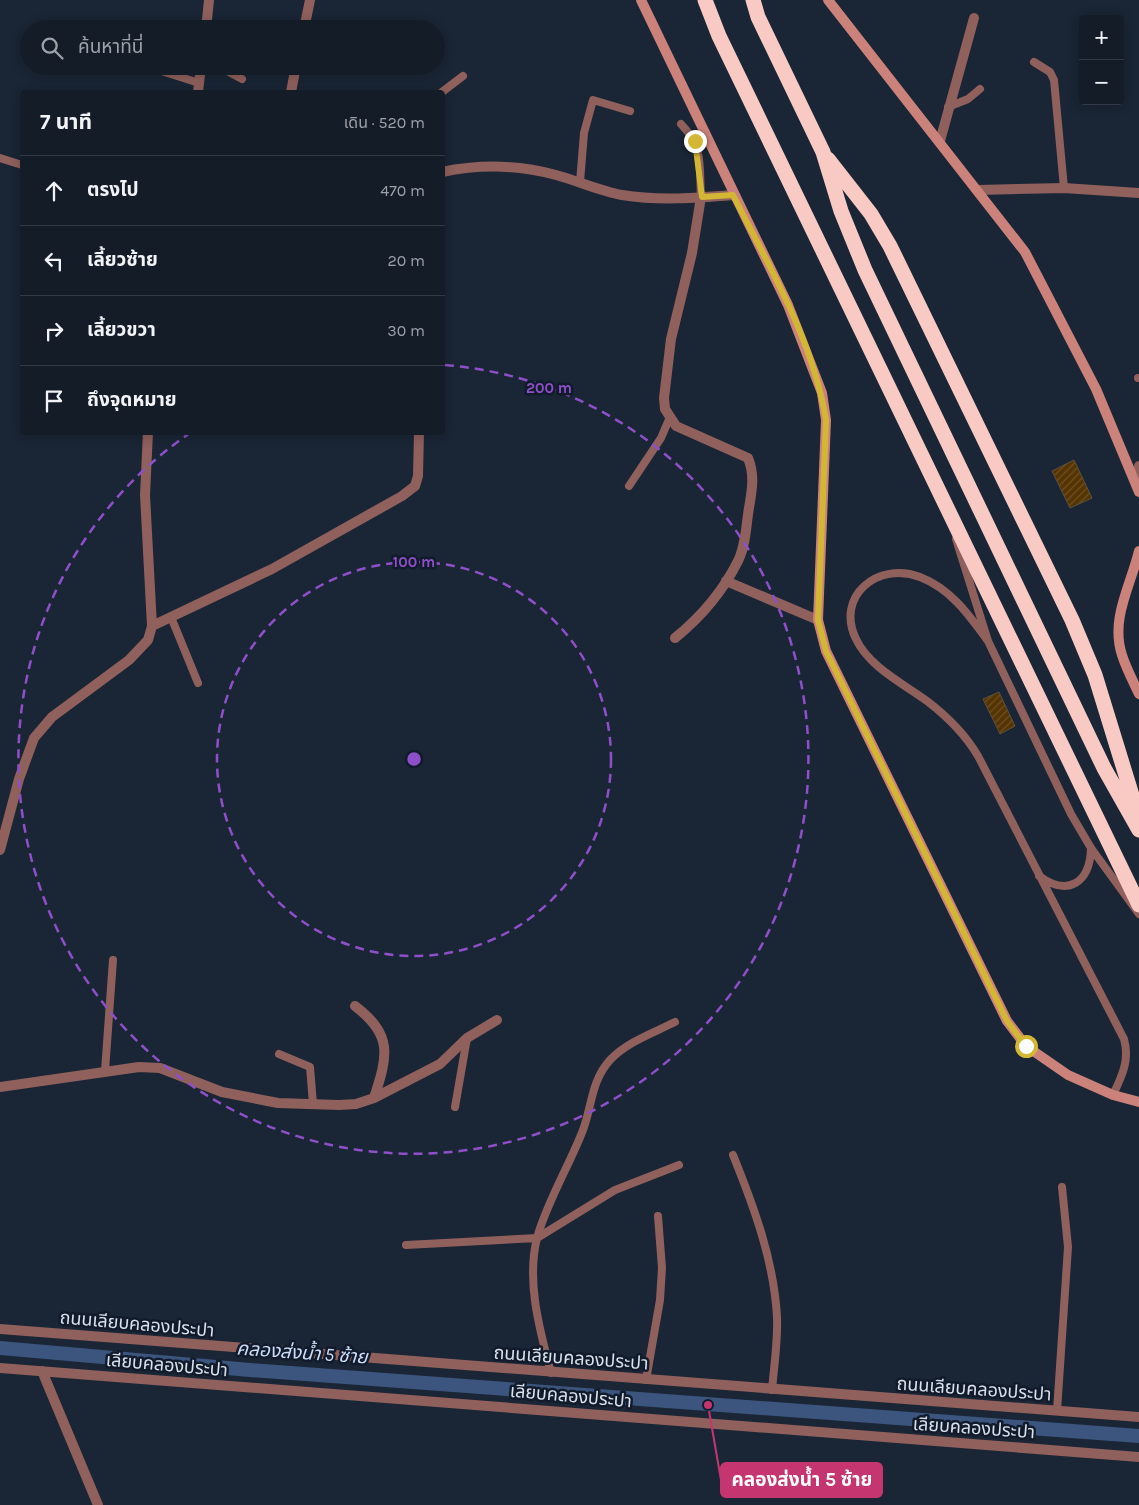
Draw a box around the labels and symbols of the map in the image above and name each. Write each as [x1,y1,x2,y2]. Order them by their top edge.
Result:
route end [684,130,707,153]
text: 200 m [526,379,572,397]
text: 100 m [393,553,435,571]
centre of rings [405,750,423,768]
route start [1015,1035,1038,1058]
street label: ถนนเลียบคลองประปา [59,1306,215,1342]
water label: คลองส่งน้ำ 5 ซ้าย [236,1334,370,1369]
street label: ถนนเลียบคลองประปา [493,1342,649,1374]
street label: เลียบคลองประปา [105,1349,229,1381]
street label: ถนนเลียบคลองประปา [896,1373,1052,1405]
street label: เลียบคลองประปา [509,1380,633,1412]
street label: เลียบคลองประปา [912,1413,1036,1443]
callout: คลองส่งน้ำ 5 ซ้าย [721,1463,882,1497]
text: คลองส่งน้ำ 5 ซ้าย [732,1466,872,1491]

